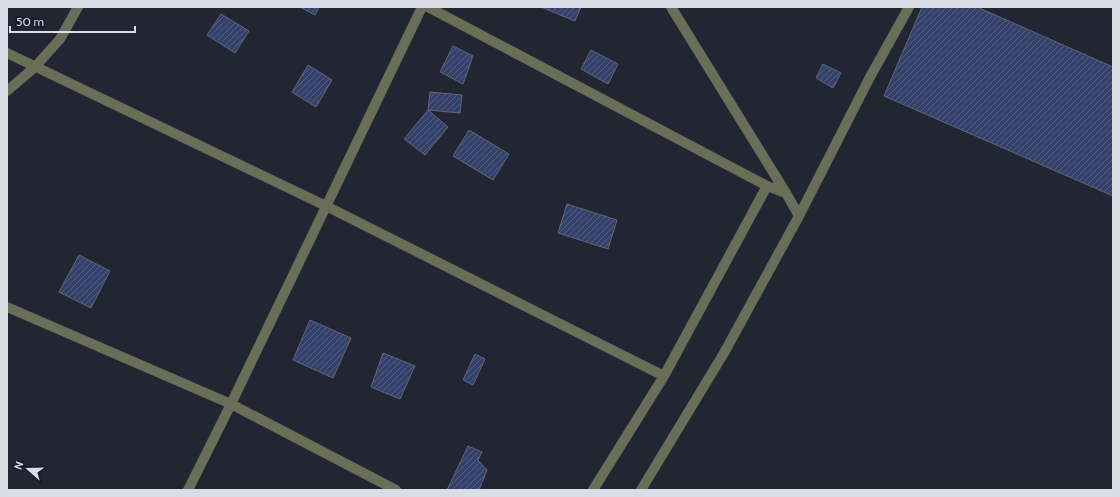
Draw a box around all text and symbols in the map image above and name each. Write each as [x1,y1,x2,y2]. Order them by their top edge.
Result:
scale bar [10,8,135,34]
text: 50 m [16,14,44,29]
north arrow [8,449,48,489]
text: N [11,460,27,472]

